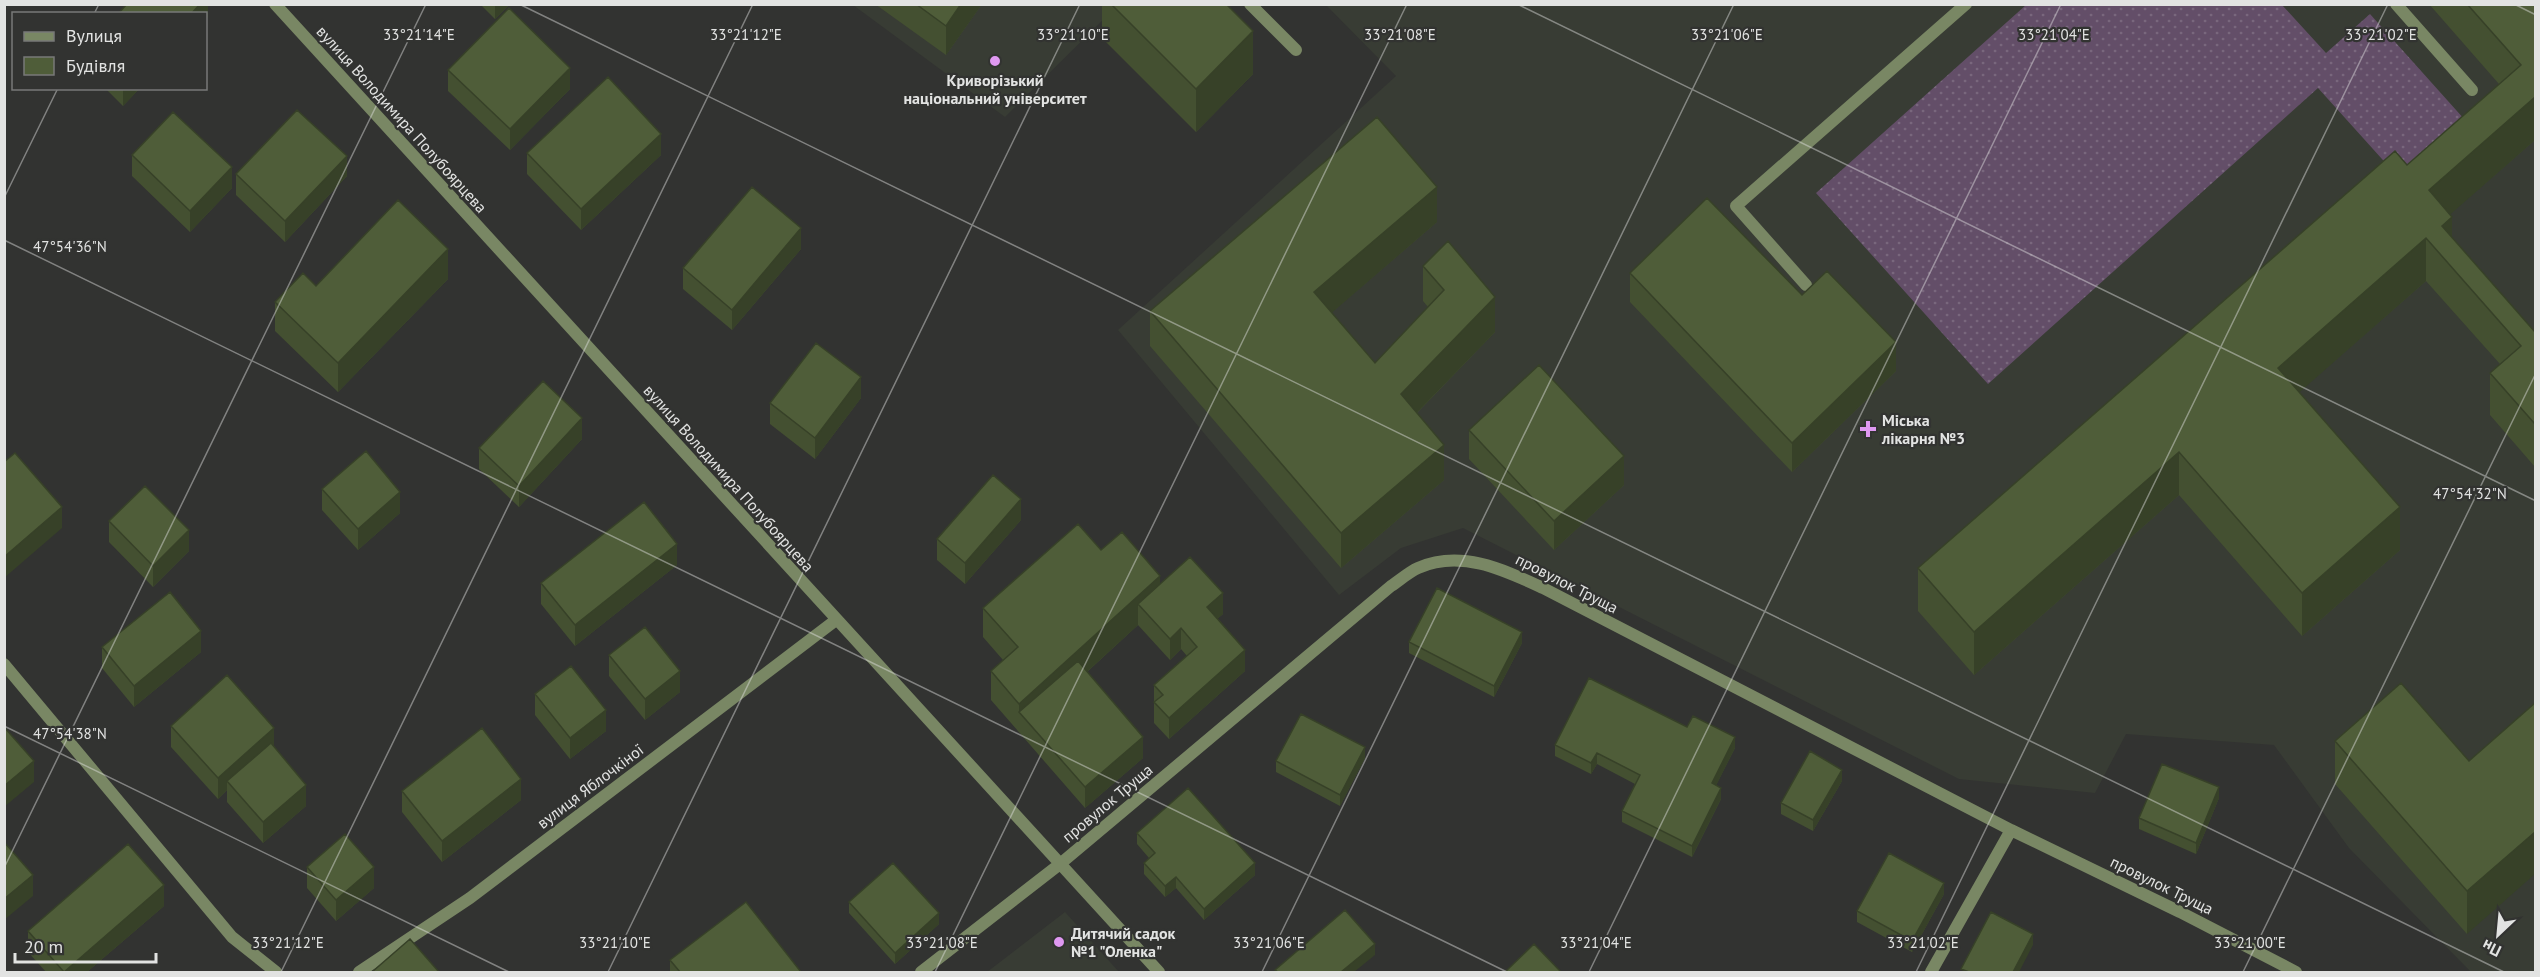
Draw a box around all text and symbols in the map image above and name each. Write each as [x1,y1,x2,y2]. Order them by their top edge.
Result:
legend [12,12,207,90]
street label: вулиця Володимира Полубоярцева [313,21,491,217]
text: Вулиця [66,24,122,47]
text: 33°21'14"E [383,25,455,44]
text: 33°21'12"E [710,25,782,44]
text: 33°21'10"E [1037,25,1109,44]
text: 33°21'08"E [1364,25,1436,44]
text: 33°21'06"E [1691,25,1763,44]
text: 33°21'04"E [2018,25,2090,44]
text: 33°21'02"E [2345,25,2417,44]
text: Будівля [66,54,125,77]
marker: Криворізький національний університет [988,54,1002,68]
place label: Криворізький національний університет [903,70,1087,108]
text: 47°54'36"N [33,237,107,256]
street label: вулиця Володимира Полубоярцева [640,380,818,576]
place label: Міська лікарня №3 [1881,410,1965,448]
marker: Міська лікарня №3 [1859,420,1877,438]
text: 47°54'32"N [2433,484,2507,503]
street label: провулок Труща [1513,549,1621,617]
text: 47°54'38"N [33,724,107,743]
street label: вулиця Яблочкіної [533,739,647,833]
street label: провулок Труща [1058,759,1156,847]
street label: провулок Труща [2107,851,2217,919]
north arrow [2468,905,2528,965]
place label: Дитячий садок №1 "Оленка" [1071,923,1176,961]
scale bar [15,926,156,964]
text: 33°21'12"E [252,933,324,952]
text: 33°21'10"E [579,933,651,952]
text: 33°21'08"E [906,933,978,952]
text: 33°21'06"E [1233,933,1305,952]
text: 33°21'04"E [1560,933,1632,952]
text: 33°21'02"E [1887,933,1959,952]
text: 33°21'00"E [2214,933,2286,952]
text: 20 m [24,935,63,958]
marker: Дитячий садок №1 "Оленка" [1052,935,1066,949]
text: Пн [2479,935,2504,962]

